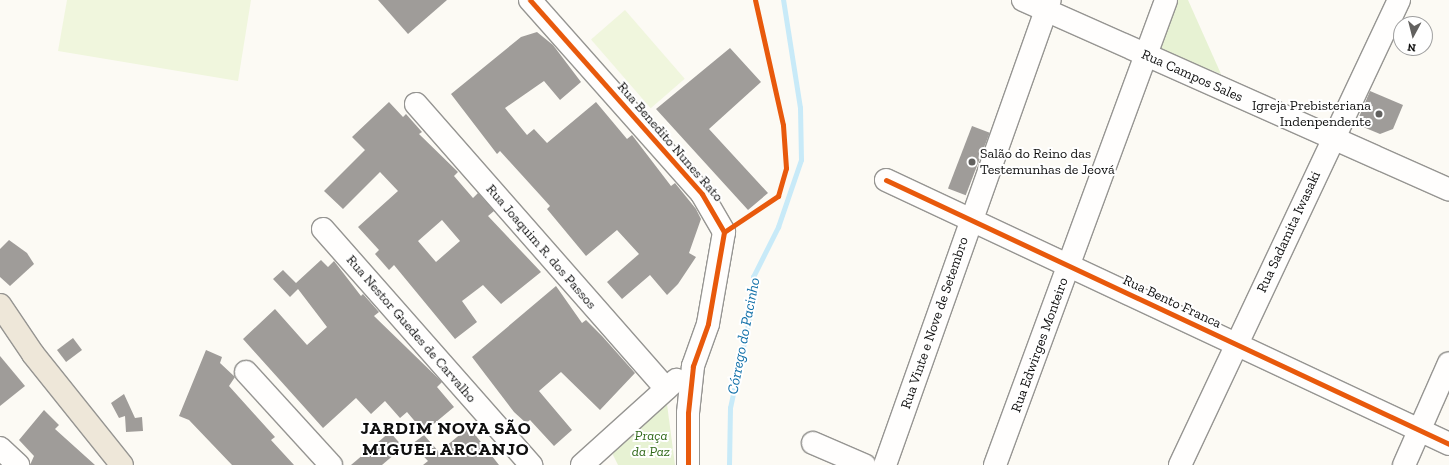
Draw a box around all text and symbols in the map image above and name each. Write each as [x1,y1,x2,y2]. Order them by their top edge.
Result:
north arrow [1393,16,1433,56]
text: N [1407,40,1417,54]
street label: Rua Campos Sales [1139,46,1245,106]
street label: Rua Benedito Nunes Rato [614,79,726,205]
place label: Igreja Prebisteriana Indenpendente [1252,98,1371,130]
marker: Igreja Prebisteriana Indenpendente [1374,109,1384,119]
place label: Salão do Reino das Testemunhas de Jeová [980,146,1115,178]
marker: Salão do Reino das Testemunhas de Jeová [967,157,977,167]
street label: Rua Sadamita Iwasaki [1254,169,1324,295]
street label: Rua Joaquim R. dos Passos [482,181,600,313]
street label: Rua Vinte e Nove de Setembro [898,235,972,411]
street label: Rua Nestor Guedes de Carvalho [342,252,480,406]
street label: Rua Bento Franca [1120,272,1224,332]
street label: Rua Edwirges Monteiro [1008,275,1072,415]
water label: Córrego do Pacinho [724,276,764,396]
district label: JARDIM NOVA SÃO MIGUEL ARCANJO [360,418,532,460]
park label: Praça da Paz [632,428,670,460]

